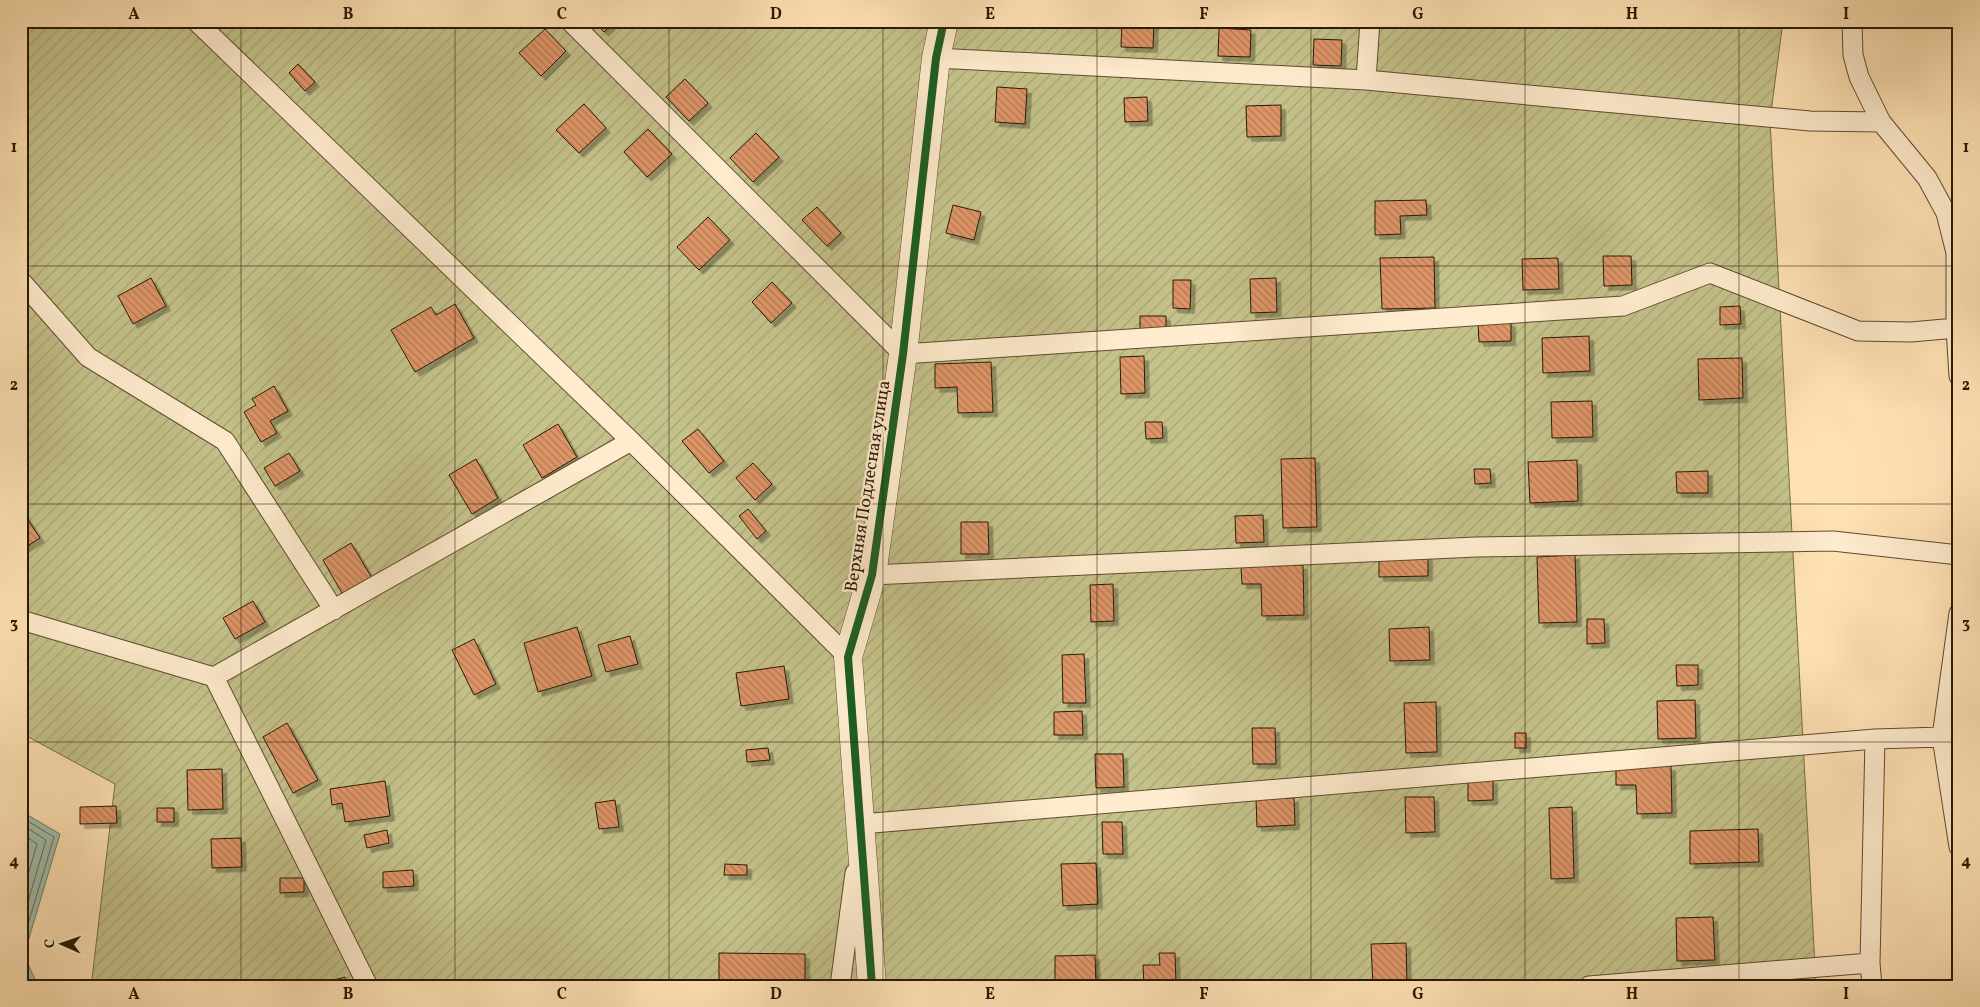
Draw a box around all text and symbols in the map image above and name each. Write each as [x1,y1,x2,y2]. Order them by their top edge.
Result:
text: A [128,4,140,26]
text: B [343,4,354,26]
text: C [557,4,567,26]
text: D [770,4,782,26]
text: E [985,4,995,26]
text: F [1199,4,1209,26]
text: G [1412,4,1424,26]
text: H [1626,4,1638,26]
text: I [1843,4,1849,26]
text: 1 [11,137,17,159]
text: 1 [1963,137,1969,159]
text: 2 [10,375,18,397]
text: 2 [1962,375,1970,397]
street label: Верхняя Подлесная улица [839,378,898,594]
text: 3 [10,613,18,635]
text: 3 [1962,613,1970,635]
text: 4 [9,851,19,873]
text: 4 [1961,851,1971,873]
north arrow [38,920,88,970]
text: С [41,939,60,948]
text: A [128,984,140,1006]
text: B [343,984,354,1006]
text: C [557,984,567,1006]
text: D [770,984,782,1006]
text: E [985,984,995,1006]
text: F [1199,984,1209,1006]
text: G [1412,984,1424,1006]
text: H [1626,984,1638,1006]
text: I [1843,984,1849,1006]

